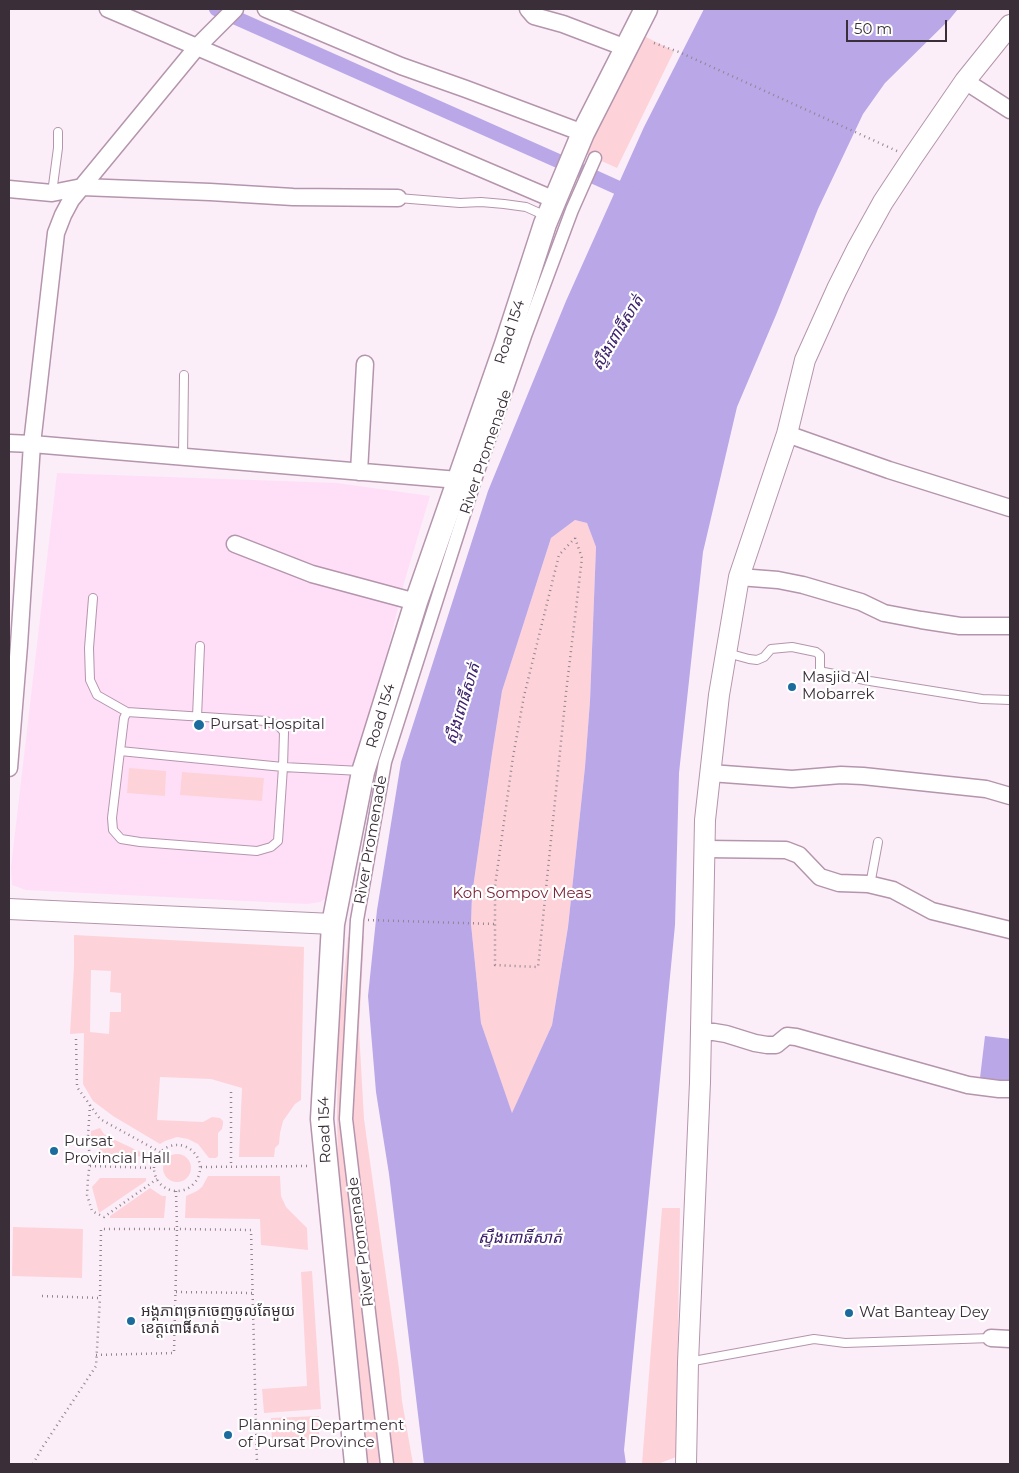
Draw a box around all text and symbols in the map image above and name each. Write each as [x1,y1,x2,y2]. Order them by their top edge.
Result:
scale bar [849,10,950,42]
text: 50 m [854,19,892,38]
water label: ស្ទឹងពោធិ៍សាត់ [588,292,648,374]
street label: Road 154 [491,297,529,367]
street label: River Promenade [456,387,516,517]
water label: ស្ទឹងពោធិ៍សាត់ [442,661,484,747]
place label: Masjid Al Mobarrek [802,669,874,704]
street label: Road 154 [363,681,399,751]
marker: Masjid Al Mobarrek [786,681,798,693]
place label: Pursat Hospital [210,716,325,734]
marker: Pursat Hospital [192,718,206,732]
street label: River Promenade [351,774,391,906]
park label: Koh Sompov Meas [452,885,592,903]
street label: Road 154 [315,1096,335,1164]
place label: Pursat Provincial Hall [64,1133,170,1168]
marker: Pursat Provincial Hall [48,1145,60,1157]
street label: River Promenade [344,1176,378,1308]
water label: ស្ទឹងពោធិ៍សាត់ [478,1228,562,1248]
place label: អង្គភាពច្រកចេញចូលតែមួយ ខេត្តពោធិ៍សាត់ [141,1303,295,1338]
place label: Wat Banteay Dey [859,1304,989,1322]
marker: Wat Banteay Dey [843,1307,855,1319]
marker: អង្គភាពច្រកចេញចូលតែមួយ ខេត្តពោធិ៍សាត់ [125,1315,137,1327]
place label: Planning Department of Pursat Province [238,1417,404,1452]
marker: Planning Department of Pursat Province [222,1429,234,1441]

